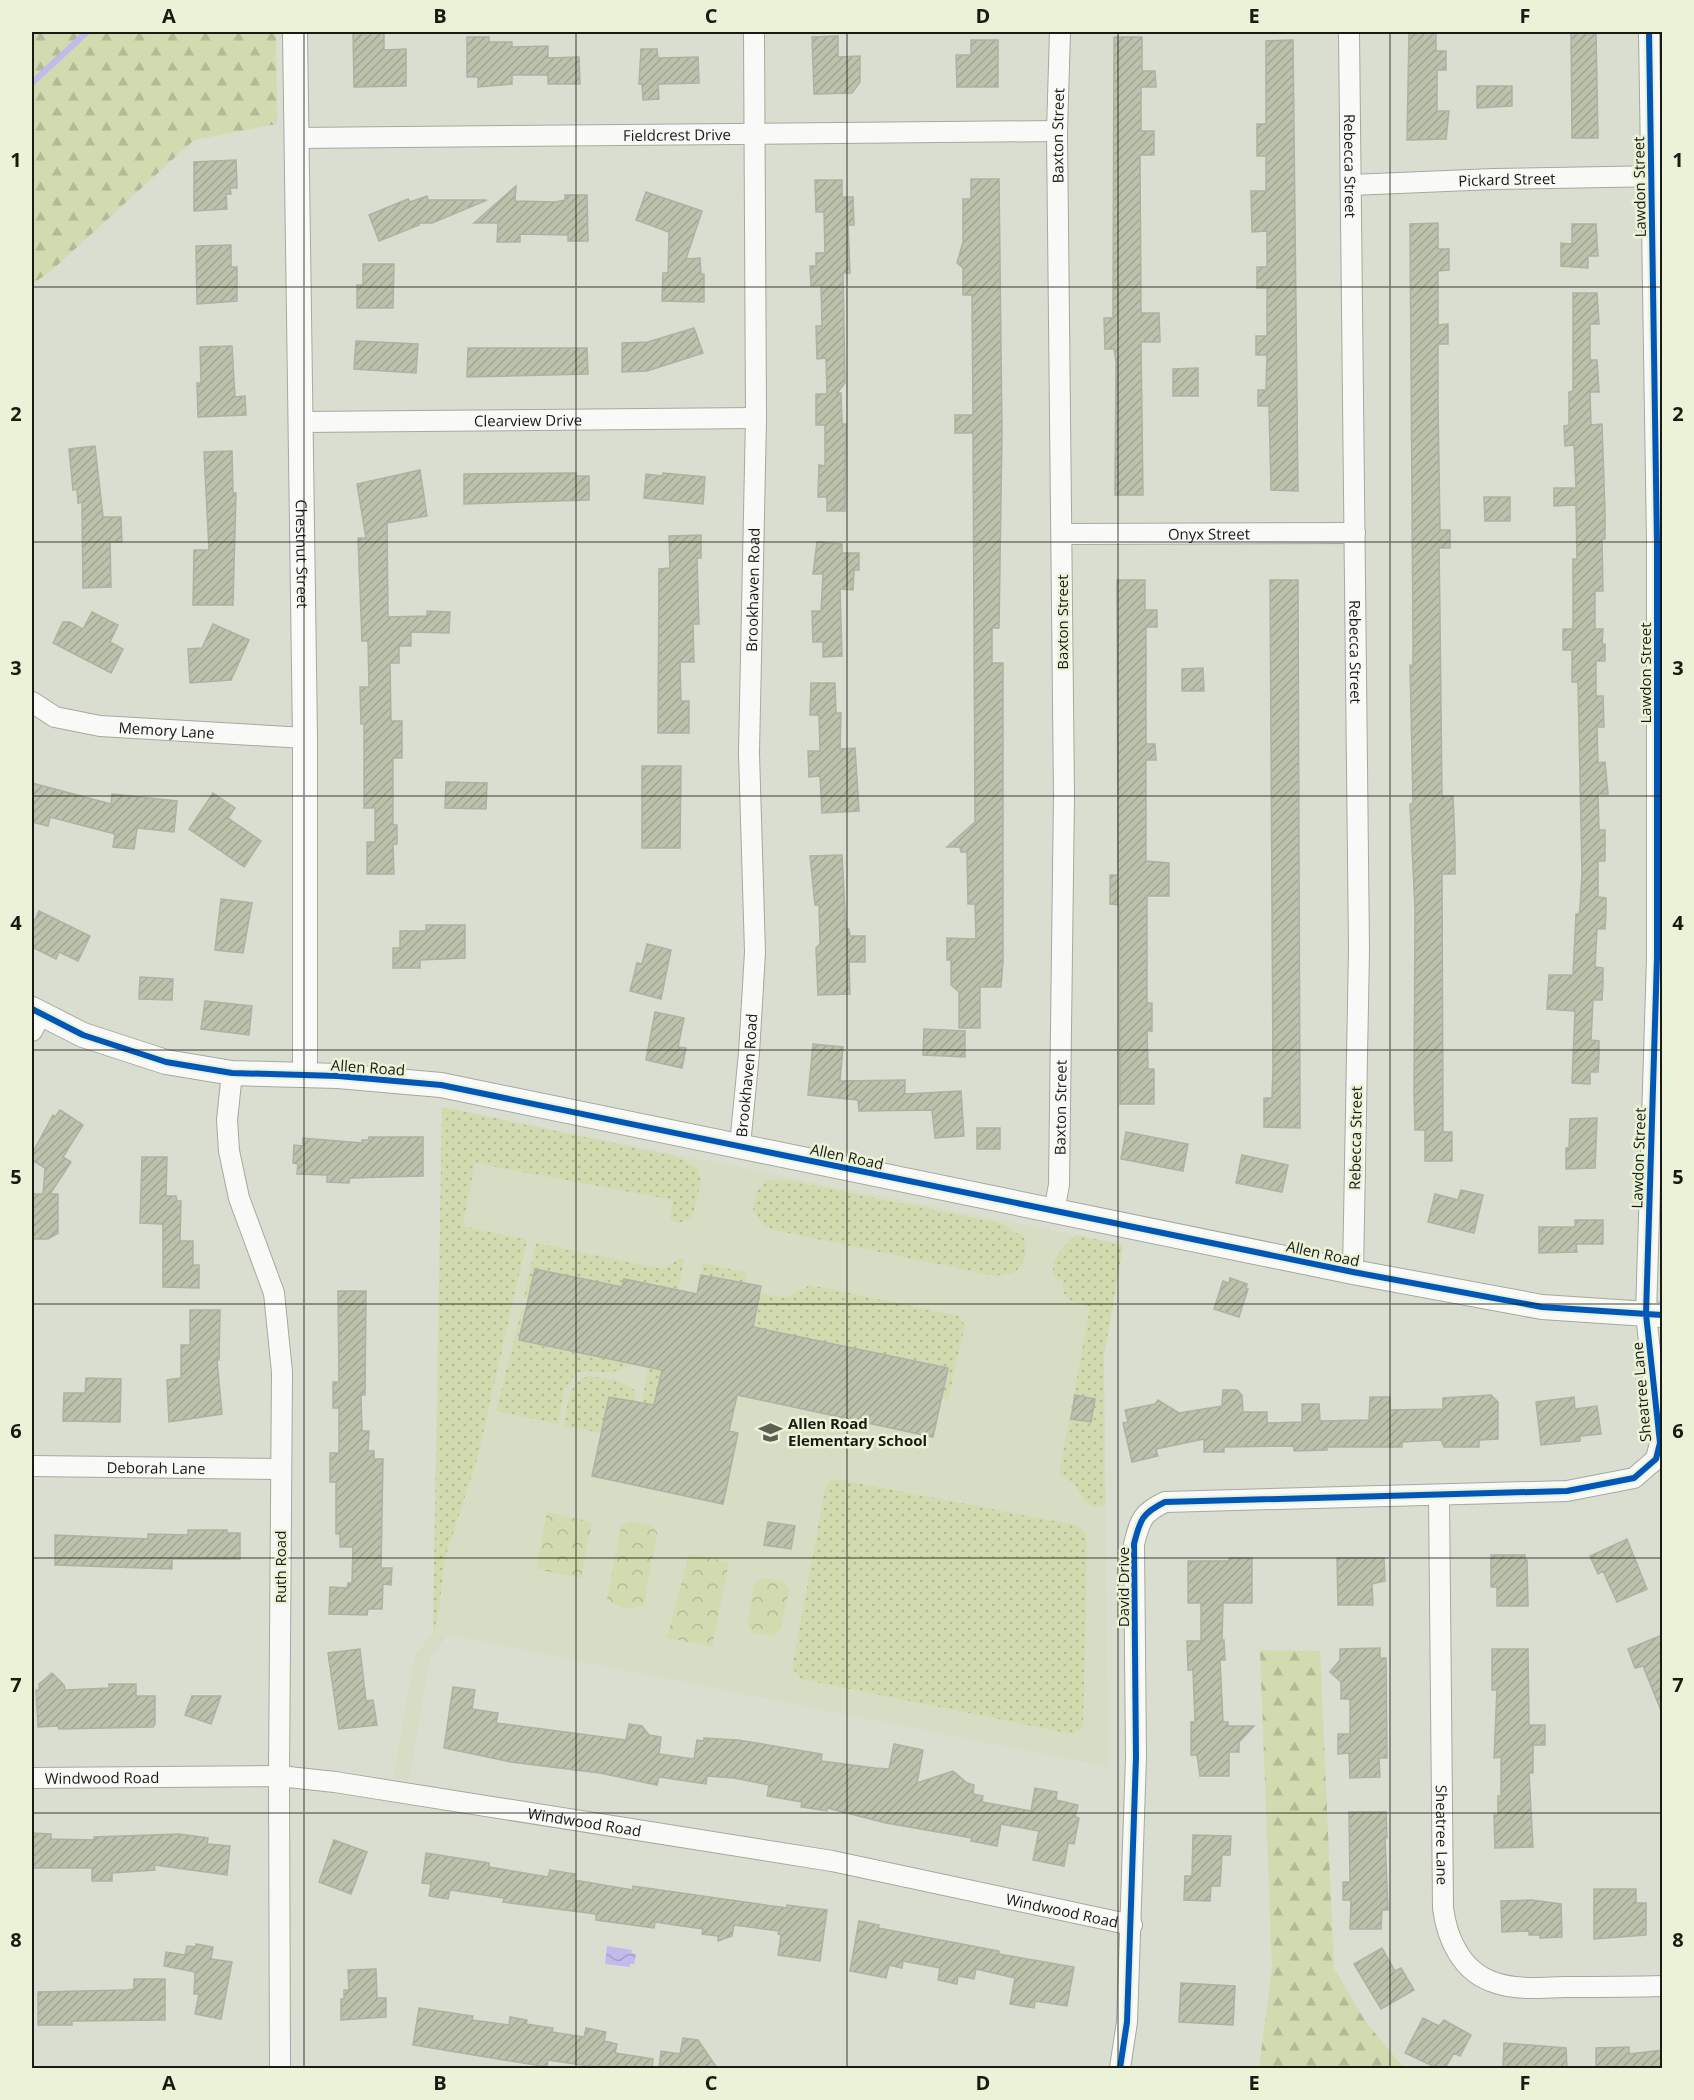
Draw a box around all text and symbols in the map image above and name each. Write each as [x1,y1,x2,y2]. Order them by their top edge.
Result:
text: A [162,2,176,29]
text: B [433,2,447,29]
text: C [705,2,718,29]
text: D [976,2,990,29]
text: E [1248,2,1260,29]
text: F [1520,2,1530,29]
street label: Baxton Street [1047,88,1068,183]
street label: Rebecca Street [1340,114,1361,218]
street label: Fieldcrest Drive [623,124,731,145]
street label: Lawdon Street [1628,136,1650,238]
text: 1 [10,146,22,173]
text: 1 [1672,146,1684,173]
street label: Pickard Street [1458,168,1556,190]
text: 2 [10,400,22,427]
text: 2 [1672,400,1684,427]
street label: Clearview Drive [474,410,582,430]
street label: Chestnut Street [292,499,313,609]
street label: Onyx Street [1168,523,1250,544]
street label: Brookhaven Road [741,527,764,652]
street label: Baxton Street [1052,574,1072,670]
street label: Rebecca Street [1345,600,1366,704]
street label: Lawdon Street [1635,623,1655,723]
text: 3 [10,654,22,681]
text: 3 [1672,654,1684,681]
street label: Memory Lane [118,717,215,743]
text: 4 [10,909,22,936]
text: 4 [1672,909,1684,936]
street label: Brookhaven Road [731,1013,761,1138]
street label: Allen Road [330,1054,406,1080]
street label: Baxton Street [1049,1060,1071,1155]
street label: Rebecca Street [1344,1086,1366,1190]
street label: Lawdon Street [1626,1107,1650,1209]
street label: Allen Road [809,1138,885,1174]
text: 5 [10,1163,22,1190]
text: 5 [1672,1163,1684,1190]
street label: Allen Road [1285,1235,1361,1271]
street label: Sheatree Lane [1627,1341,1655,1443]
place label: Allen Road Elementary School [788,1413,927,1450]
text: 6 [10,1417,22,1444]
text: 6 [1672,1417,1684,1444]
school or university icon: Allen Road Elementary School [757,1419,783,1445]
street label: Deborah Lane [106,1457,206,1478]
street label: Ruth Road [270,1531,290,1603]
street label: David Drive [1113,1547,1133,1627]
text: 7 [10,1671,22,1698]
text: 7 [1672,1671,1684,1698]
street label: Windwood Road [45,1767,159,1788]
street label: Sheatree Lane [1432,1785,1453,1885]
street label: Windwood Road [526,1803,643,1841]
street label: Windwood Road [1004,1888,1120,1932]
text: 8 [10,1926,22,1953]
text: 8 [1672,1926,1684,1953]
text: A [162,2069,176,2096]
text: B [433,2069,447,2096]
text: C [705,2069,718,2096]
text: D [976,2069,990,2096]
text: E [1248,2069,1260,2096]
text: F [1520,2069,1530,2096]

